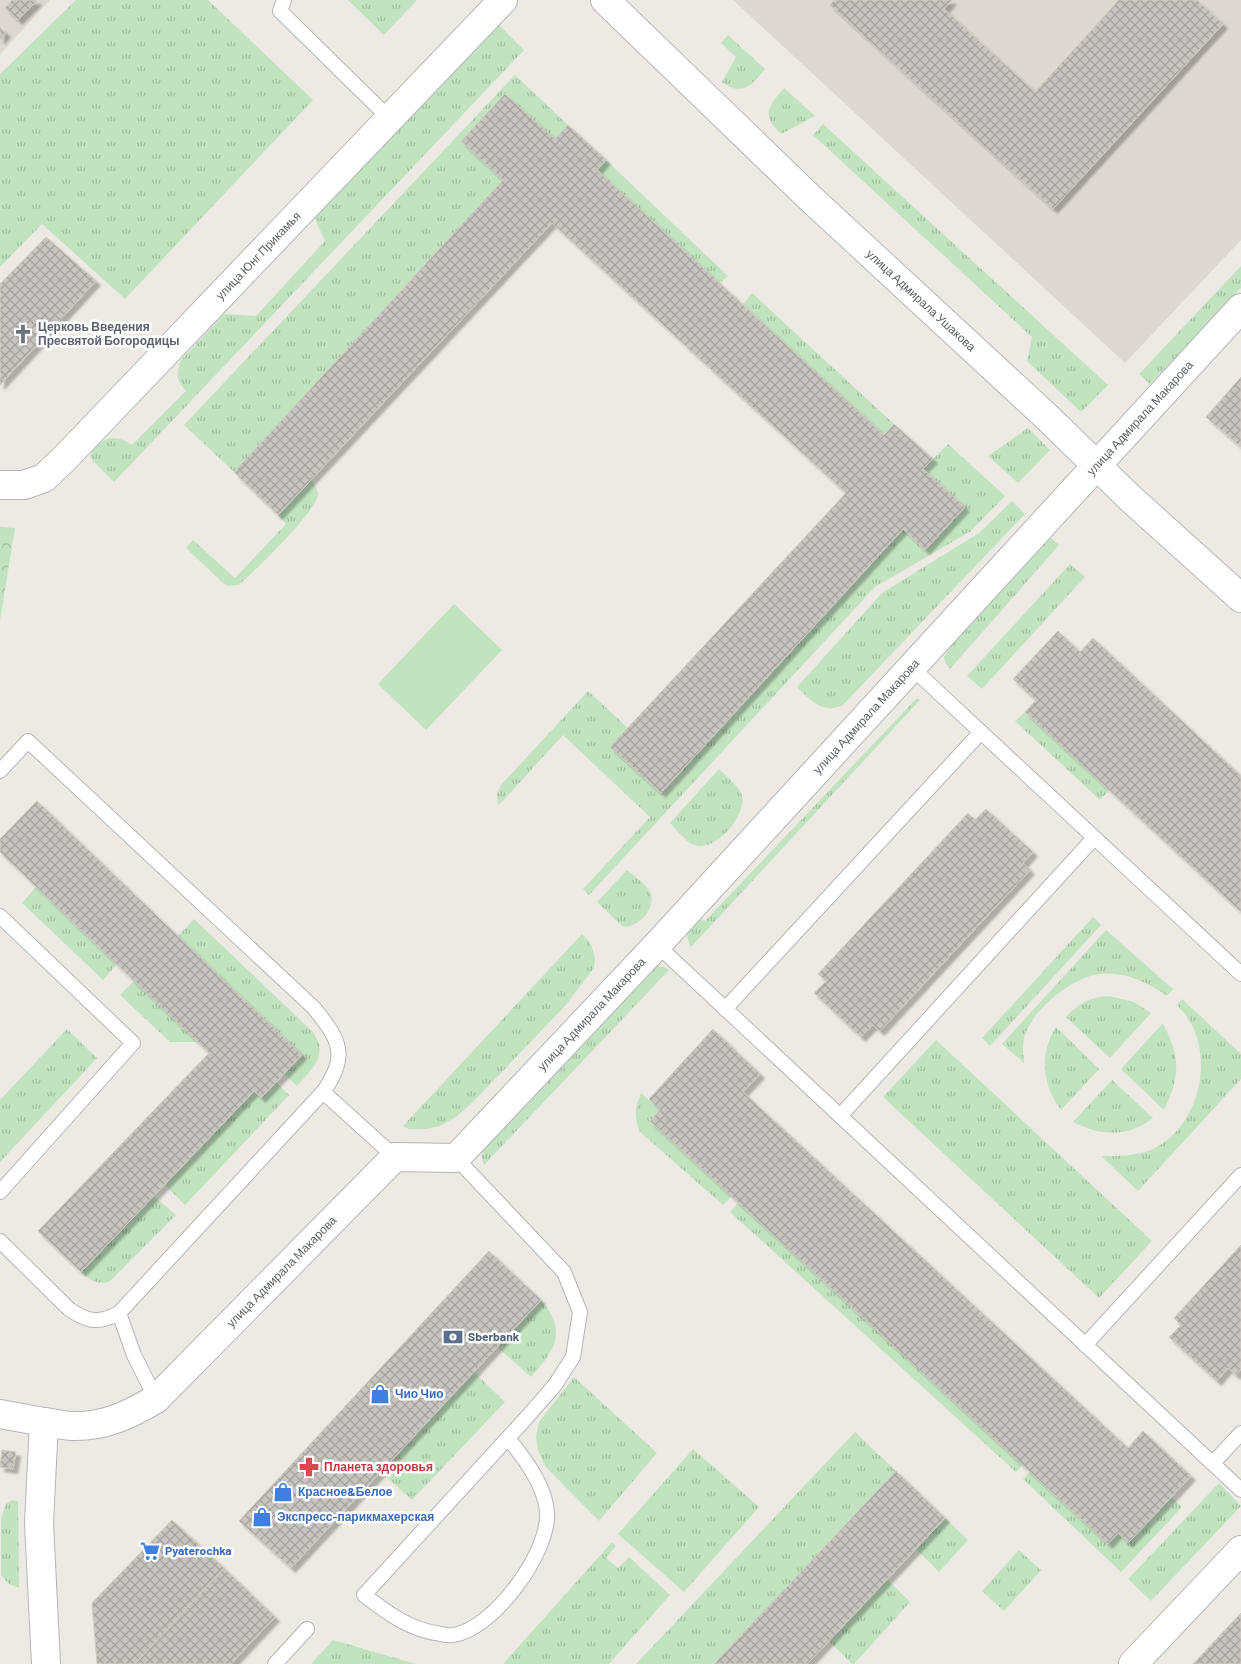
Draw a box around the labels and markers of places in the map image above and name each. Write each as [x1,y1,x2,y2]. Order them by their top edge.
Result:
place label: Церковь Введения Пресвятой Богородицы [38,319,179,348]
church icon: Церковь Введения Пресвятой Богородицы [12,323,34,345]
bank icon: Sberbank [442,1326,464,1348]
place label: Sberbank [468,1329,520,1343]
shop icon: Чио Чио [369,1383,391,1405]
place label: Чио Чио [395,1386,444,1400]
pharmacy icon: Планета здоровья [298,1456,320,1478]
place label: Планета здоровья [324,1459,433,1474]
shop icon: Красное&Белое [272,1481,294,1503]
place label: Красное&Белое [298,1484,393,1499]
shop icon: Экспресс-парикмахерская [251,1506,273,1528]
place label: Экспресс-парикмахерская [277,1509,434,1524]
supermarket icon: Pyaterochka [139,1540,161,1562]
place label: Pyaterochka [165,1543,232,1557]

